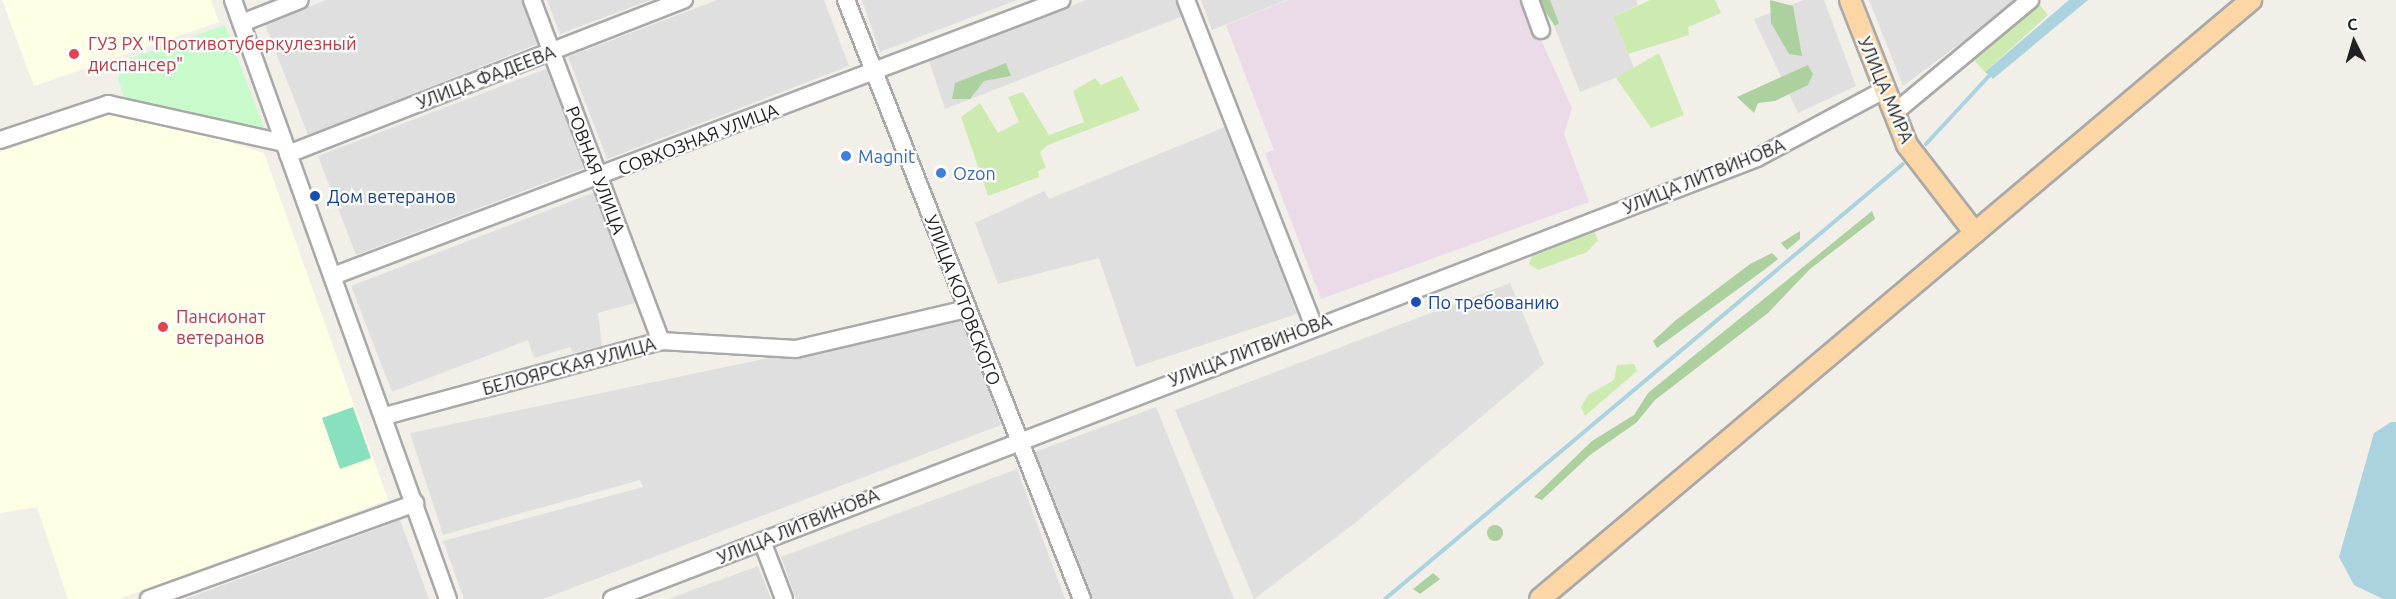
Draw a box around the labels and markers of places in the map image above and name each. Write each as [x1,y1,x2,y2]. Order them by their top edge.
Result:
place label: ГУЗ РХ "Противотуберкулезный диспансер" [88,33,357,76]
marker: ГУЗ РХ "Противотуберкулезный диспансер" [65,45,83,63]
place label: Magnit [858,145,915,167]
marker: Magnit [839,149,853,163]
place label: Ozon [953,162,996,184]
marker: Ozon [934,166,948,180]
place label: Дом ветеранов [327,185,456,207]
marker: Дом ветеранов [308,189,322,203]
place label: По требованию [1428,291,1559,313]
marker: По требованию [1409,295,1423,309]
place label: Пансионат ветеранов [176,306,265,348]
marker: Пансионат ветеранов [154,318,172,336]

